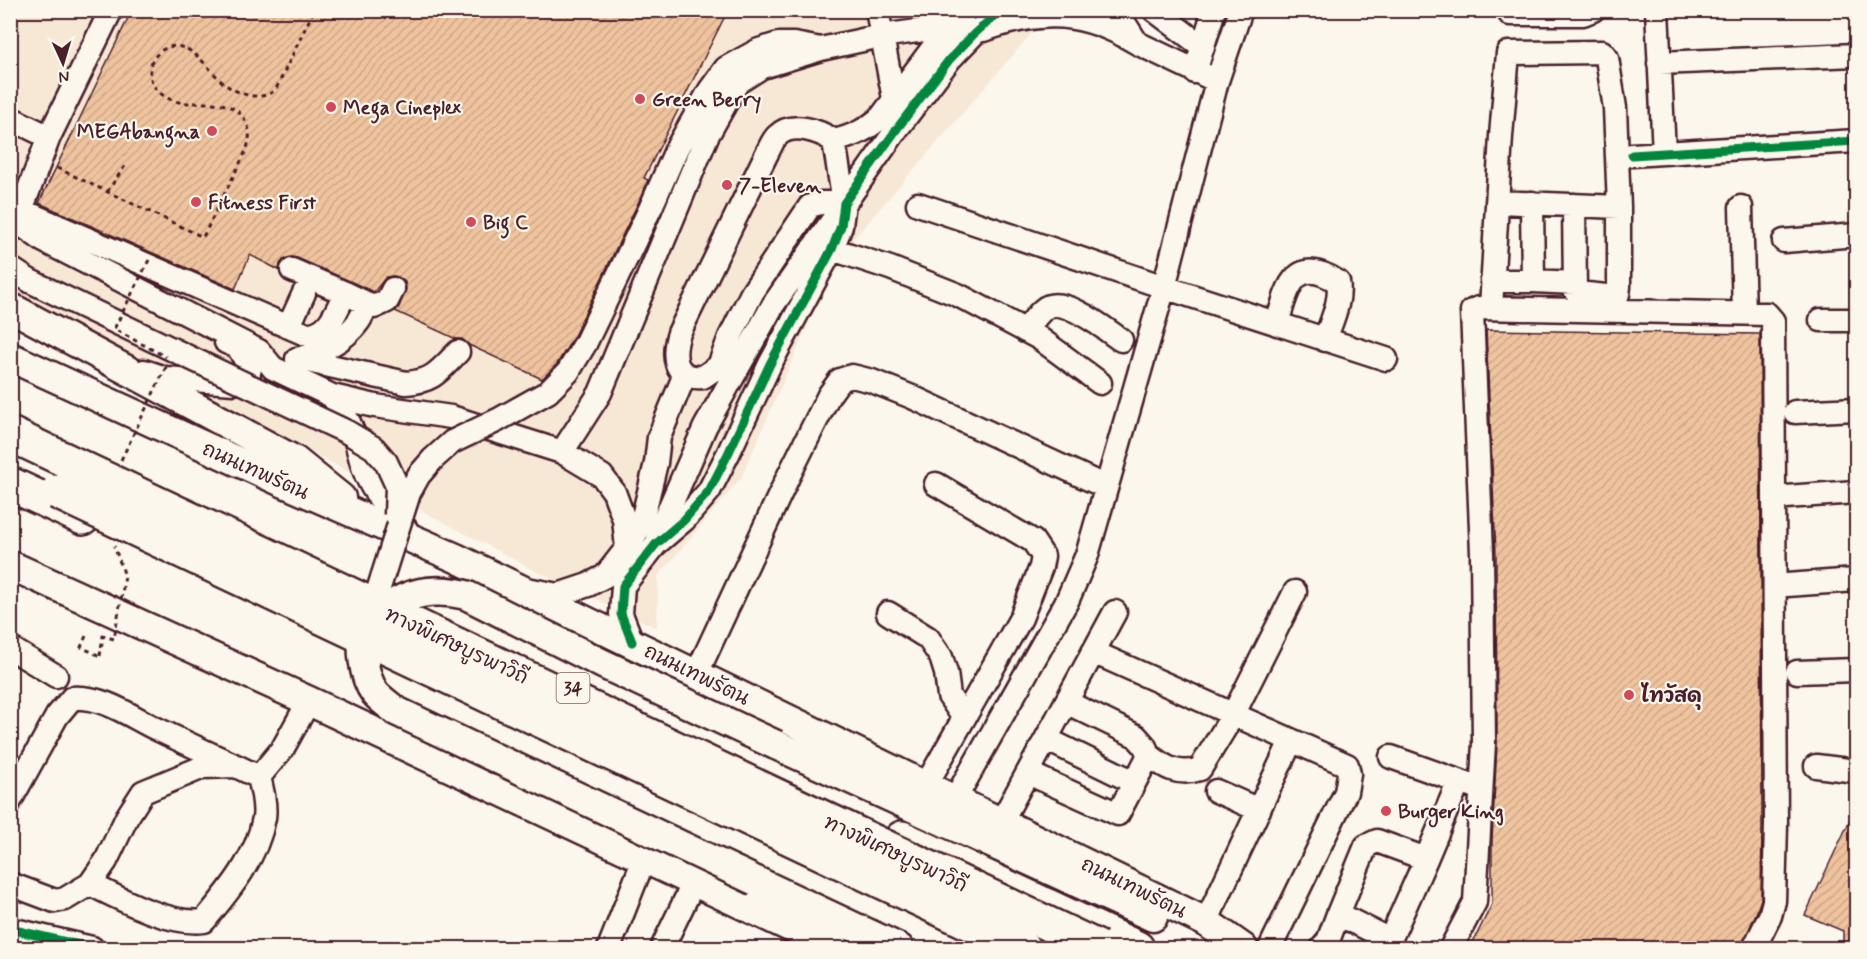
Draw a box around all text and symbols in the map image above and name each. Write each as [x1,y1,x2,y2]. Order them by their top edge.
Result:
north arrow [33,33,93,93]
text: N [58,66,70,87]
place label: Green Berry [652,87,761,114]
marker: Green Berry [633,92,647,106]
place label: Mega Cineplex [343,95,462,124]
marker: Mega Cineplex [324,100,338,114]
place label: MEGAbangna [77,119,200,148]
marker: MEGAbangna [205,124,219,138]
place label: 7-Eleven [739,173,822,200]
marker: 7-Eleven [720,178,734,192]
place label: Fitness First [208,190,316,217]
marker: Fitness First [189,195,203,209]
place label: Big C [483,210,528,239]
marker: Big C [464,215,478,229]
street label: ถนนเทพรัตน [198,436,313,507]
street label: ทางพิเศษบูรพาวิถี [380,601,533,692]
street label: ถนนเทพรัตน [639,638,754,712]
road number: 34 [556,673,590,703]
place label: ไทวัสดุ [1640,682,1702,710]
marker: ไทวัสดุ [1622,688,1636,702]
place label: Burger King [1398,799,1504,828]
marker: Burger King [1379,804,1393,818]
street label: ทางพิเศษบูรพาวิถี [819,809,972,900]
street label: ถนนเทพรัตน [1076,851,1191,925]

